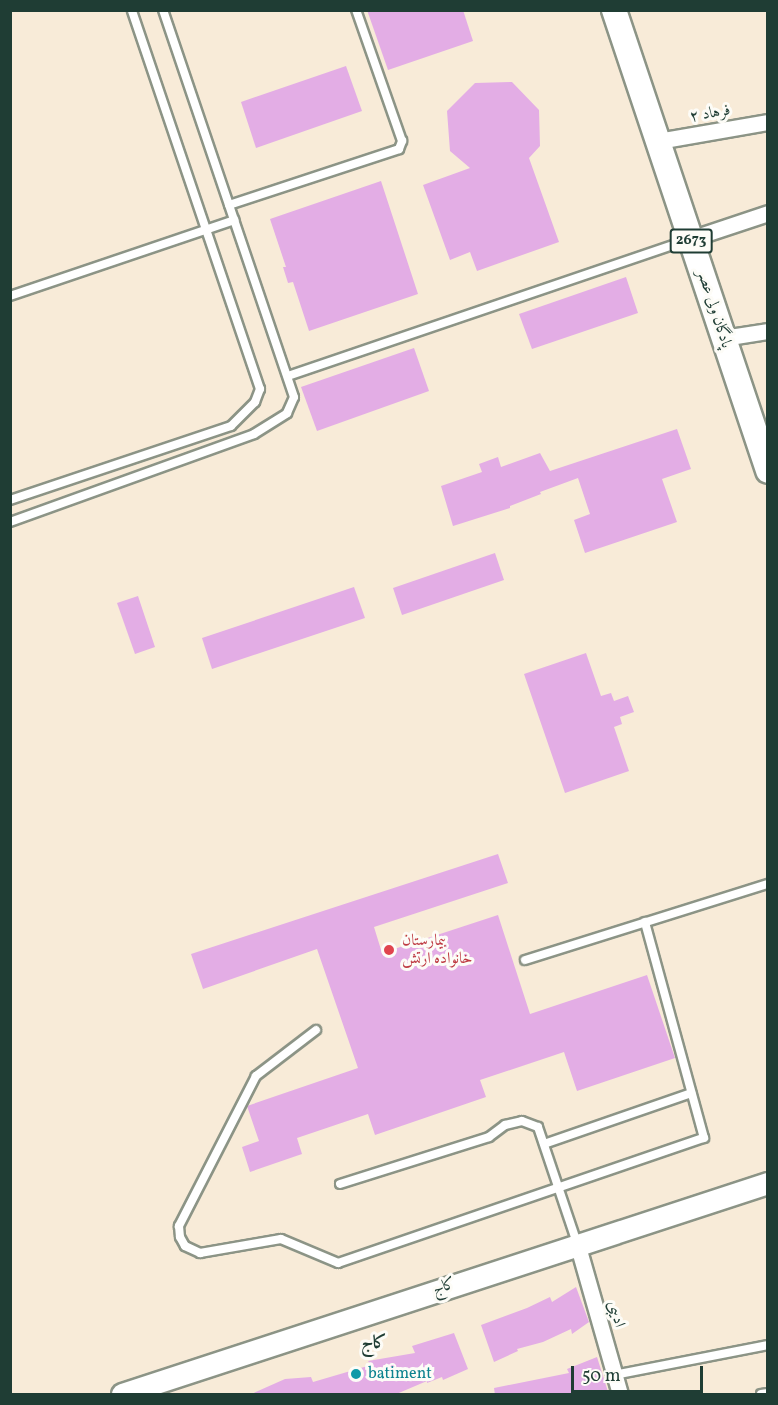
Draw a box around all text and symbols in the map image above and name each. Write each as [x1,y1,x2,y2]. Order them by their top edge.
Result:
street label: فرهاد ۲ [688,101,732,127]
road number: 2673 [668,229,714,253]
street label: پادگان ولی عصر [692,267,736,351]
place label: بیمارستان خانواده ارتش [402,931,472,969]
marker: بیمارستان خانواده ارتش [380,941,398,959]
street label: کاج [430,1274,458,1300]
street label: ادیبی [603,1298,629,1330]
district label: کاج [361,1333,387,1355]
scale bar [574,1354,706,1392]
place label: batiment [368,1364,432,1384]
text: 50 m [582,1364,621,1389]
marker: batiment [349,1367,363,1381]

